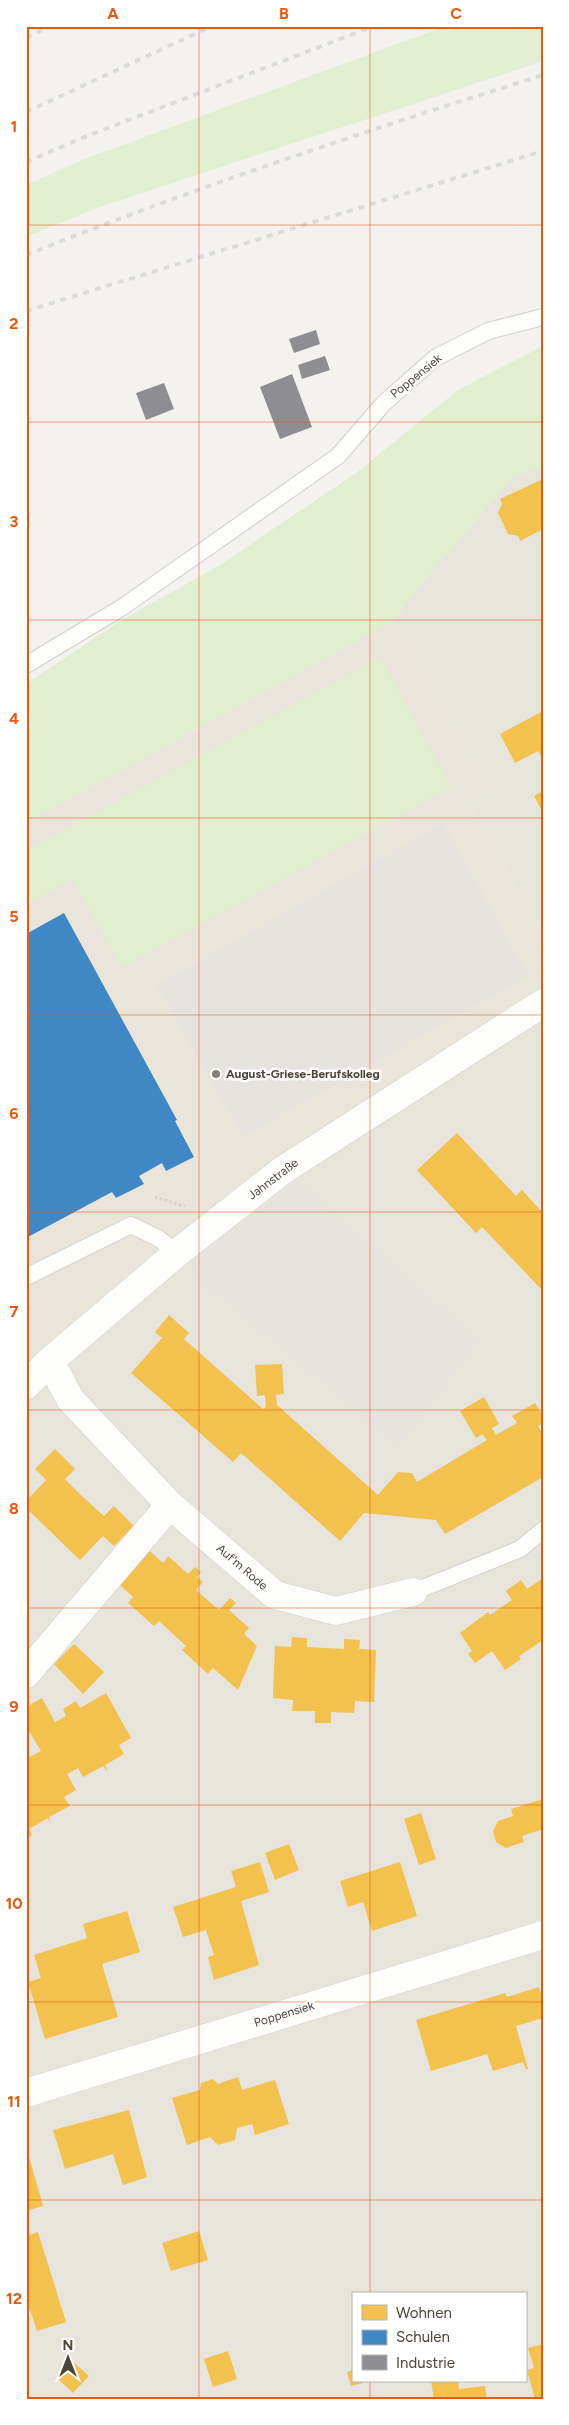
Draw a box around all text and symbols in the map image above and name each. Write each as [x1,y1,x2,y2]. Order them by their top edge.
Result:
text: A [107,4,119,23]
text: B [279,4,289,23]
text: C [450,4,462,23]
text: 1 [11,117,17,136]
text: 2 [9,314,19,333]
street label: Poppensiek [388,351,445,401]
text: 3 [10,512,19,531]
text: 4 [9,709,19,728]
text: 5 [9,907,19,926]
place label: August-Griese-Berufskolleg [226,1067,380,1081]
marker: August-Griese-Berufskolleg [210,1068,222,1080]
text: 6 [9,1104,19,1123]
street label: Jahnstraße [245,1155,301,1202]
text: 7 [10,1302,19,1321]
text: 8 [9,1499,19,1518]
street label: Auf'm Rode [214,1541,271,1593]
text: 9 [9,1697,19,1716]
text: 10 [5,1894,23,1913]
street label: Poppensiek [252,1998,316,2030]
text: 11 [7,2092,21,2111]
text: 12 [6,2289,22,2308]
legend [352,2292,526,2382]
text: Wohnen [396,2304,452,2322]
text: Schulen [396,2328,450,2346]
north arrow [42,2332,92,2382]
text: N [63,2337,73,2354]
text: Industrie [396,2354,455,2372]

